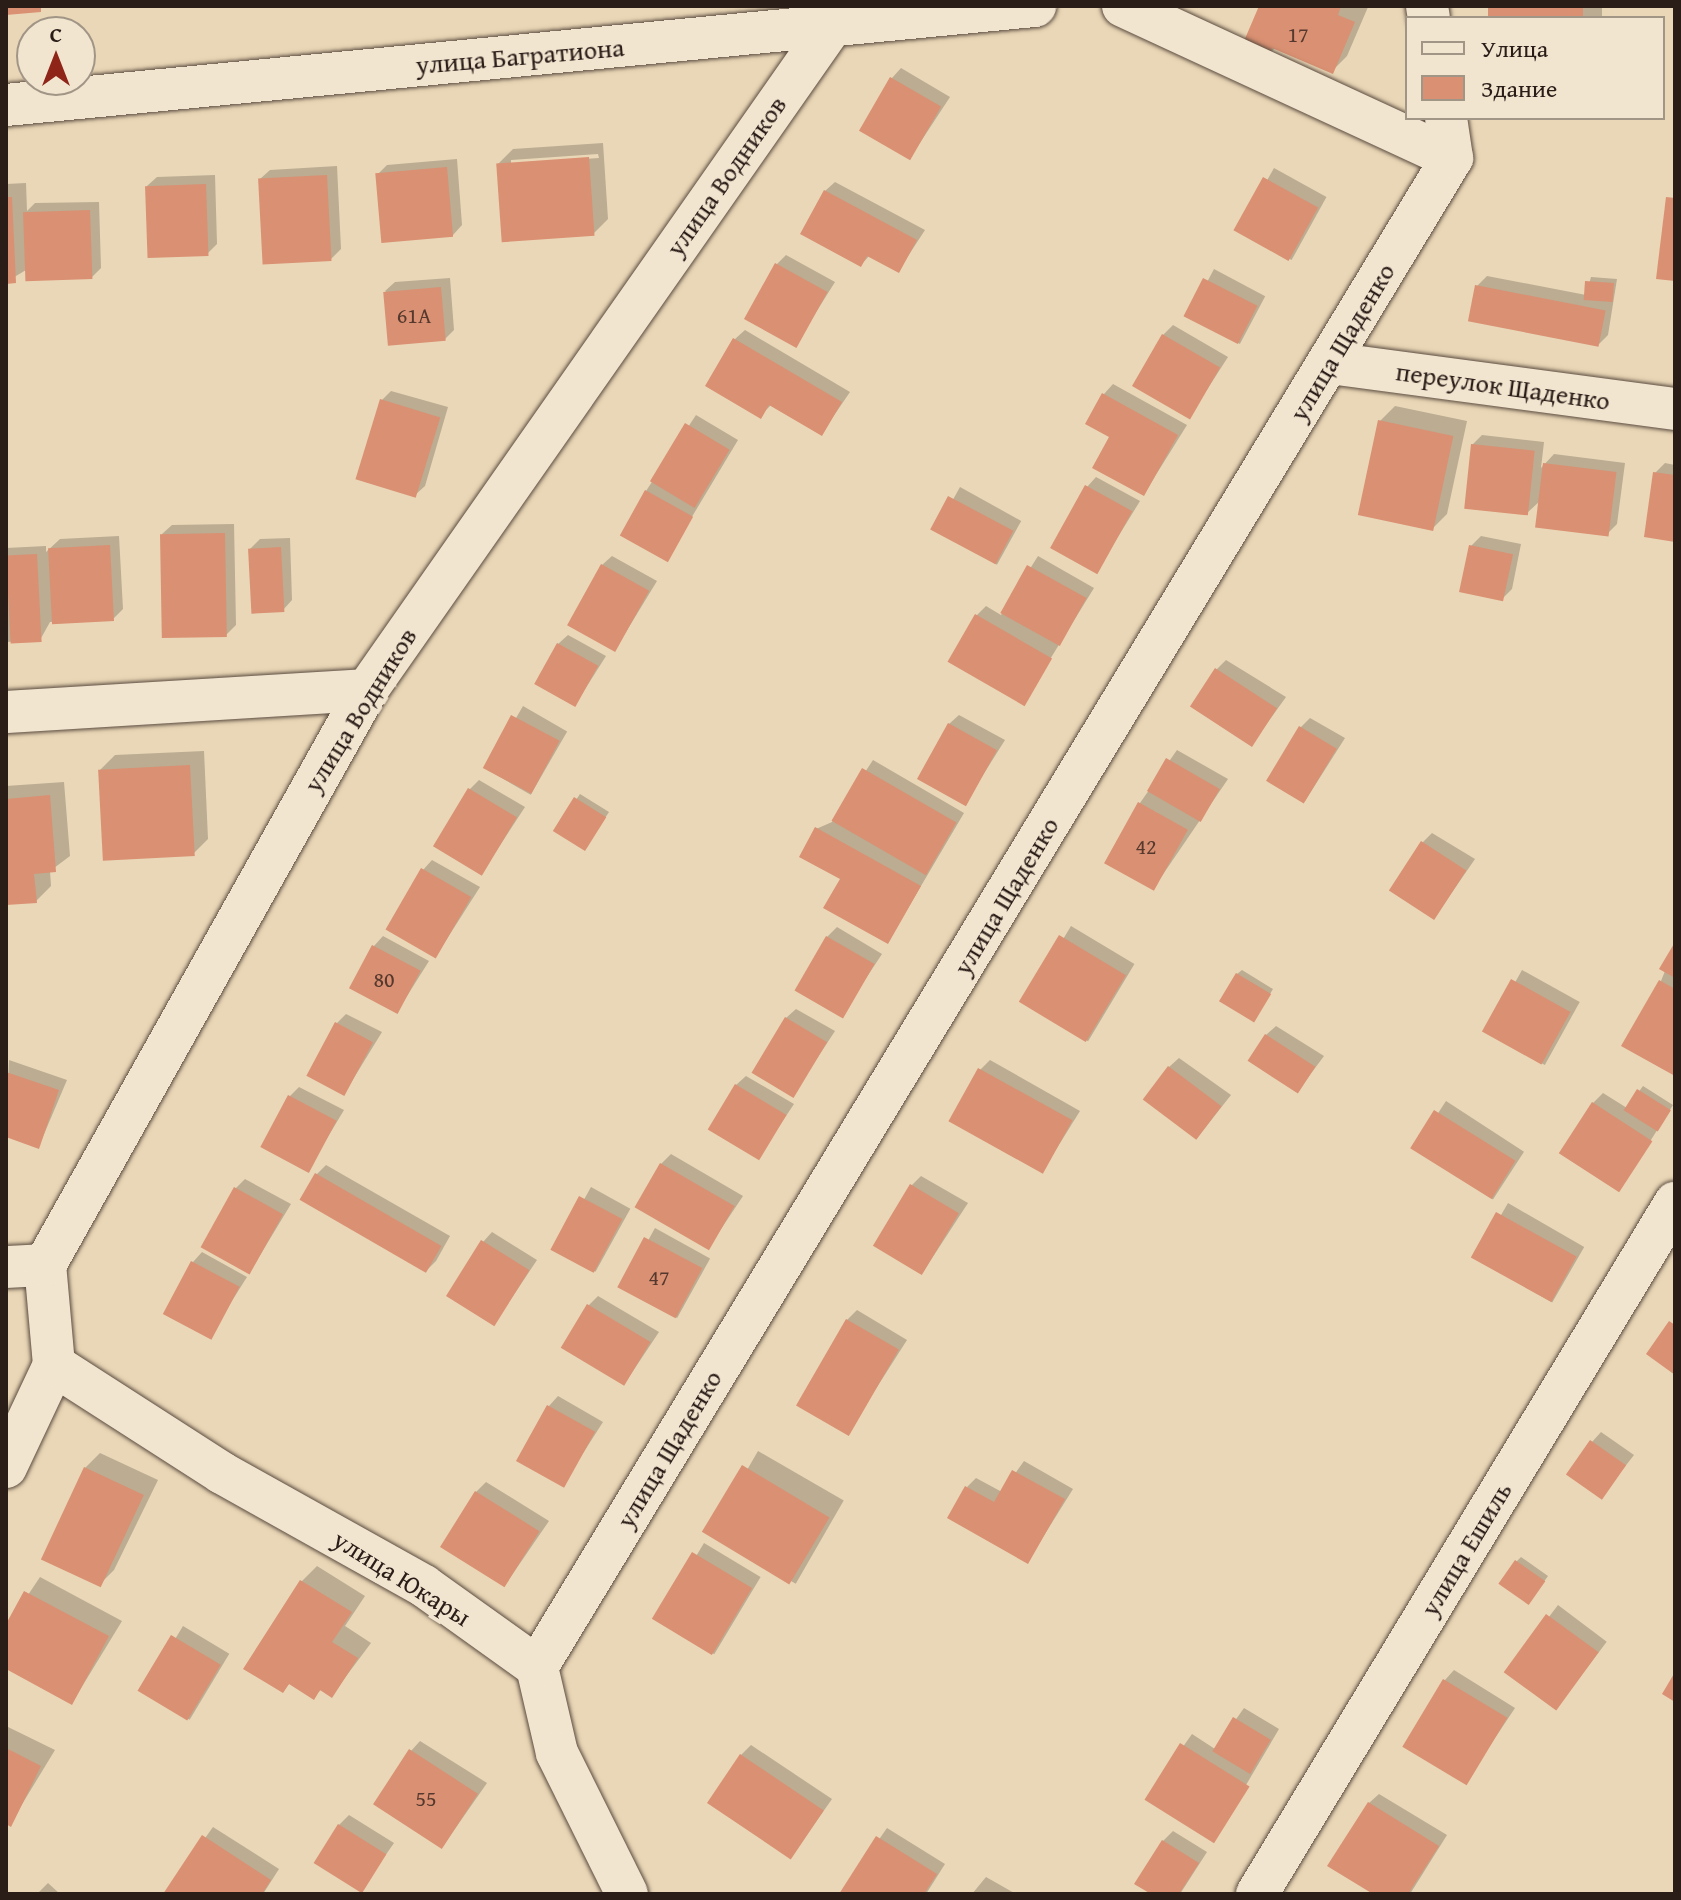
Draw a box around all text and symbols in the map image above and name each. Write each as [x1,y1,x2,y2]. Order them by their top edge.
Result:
north arrow [16,16,96,96]
legend [1405,16,1665,120]
text: С [50,18,62,50]
house number: 17 [1287,22,1309,48]
street label: улица Багратиона [414,31,626,81]
text: Улица [1481,31,1548,66]
text: Здание [1481,71,1557,106]
street label: улица Водников [659,90,793,262]
street label: улица Щаденко [1283,257,1401,427]
house number: 61А [397,303,431,329]
street label: переулок Щаденко [1394,356,1612,416]
street label: улица Водников [297,622,423,798]
street label: улица Щаденко [947,811,1065,981]
house number: 42 [1135,834,1157,860]
house number: 80 [373,967,395,993]
house number: 47 [648,1265,670,1291]
street label: улица Щаденко [610,1364,728,1534]
street label: улица Ешиль [1414,1476,1518,1622]
street label: улица Юкары [327,1523,477,1633]
house number: 55 [415,1786,437,1812]

